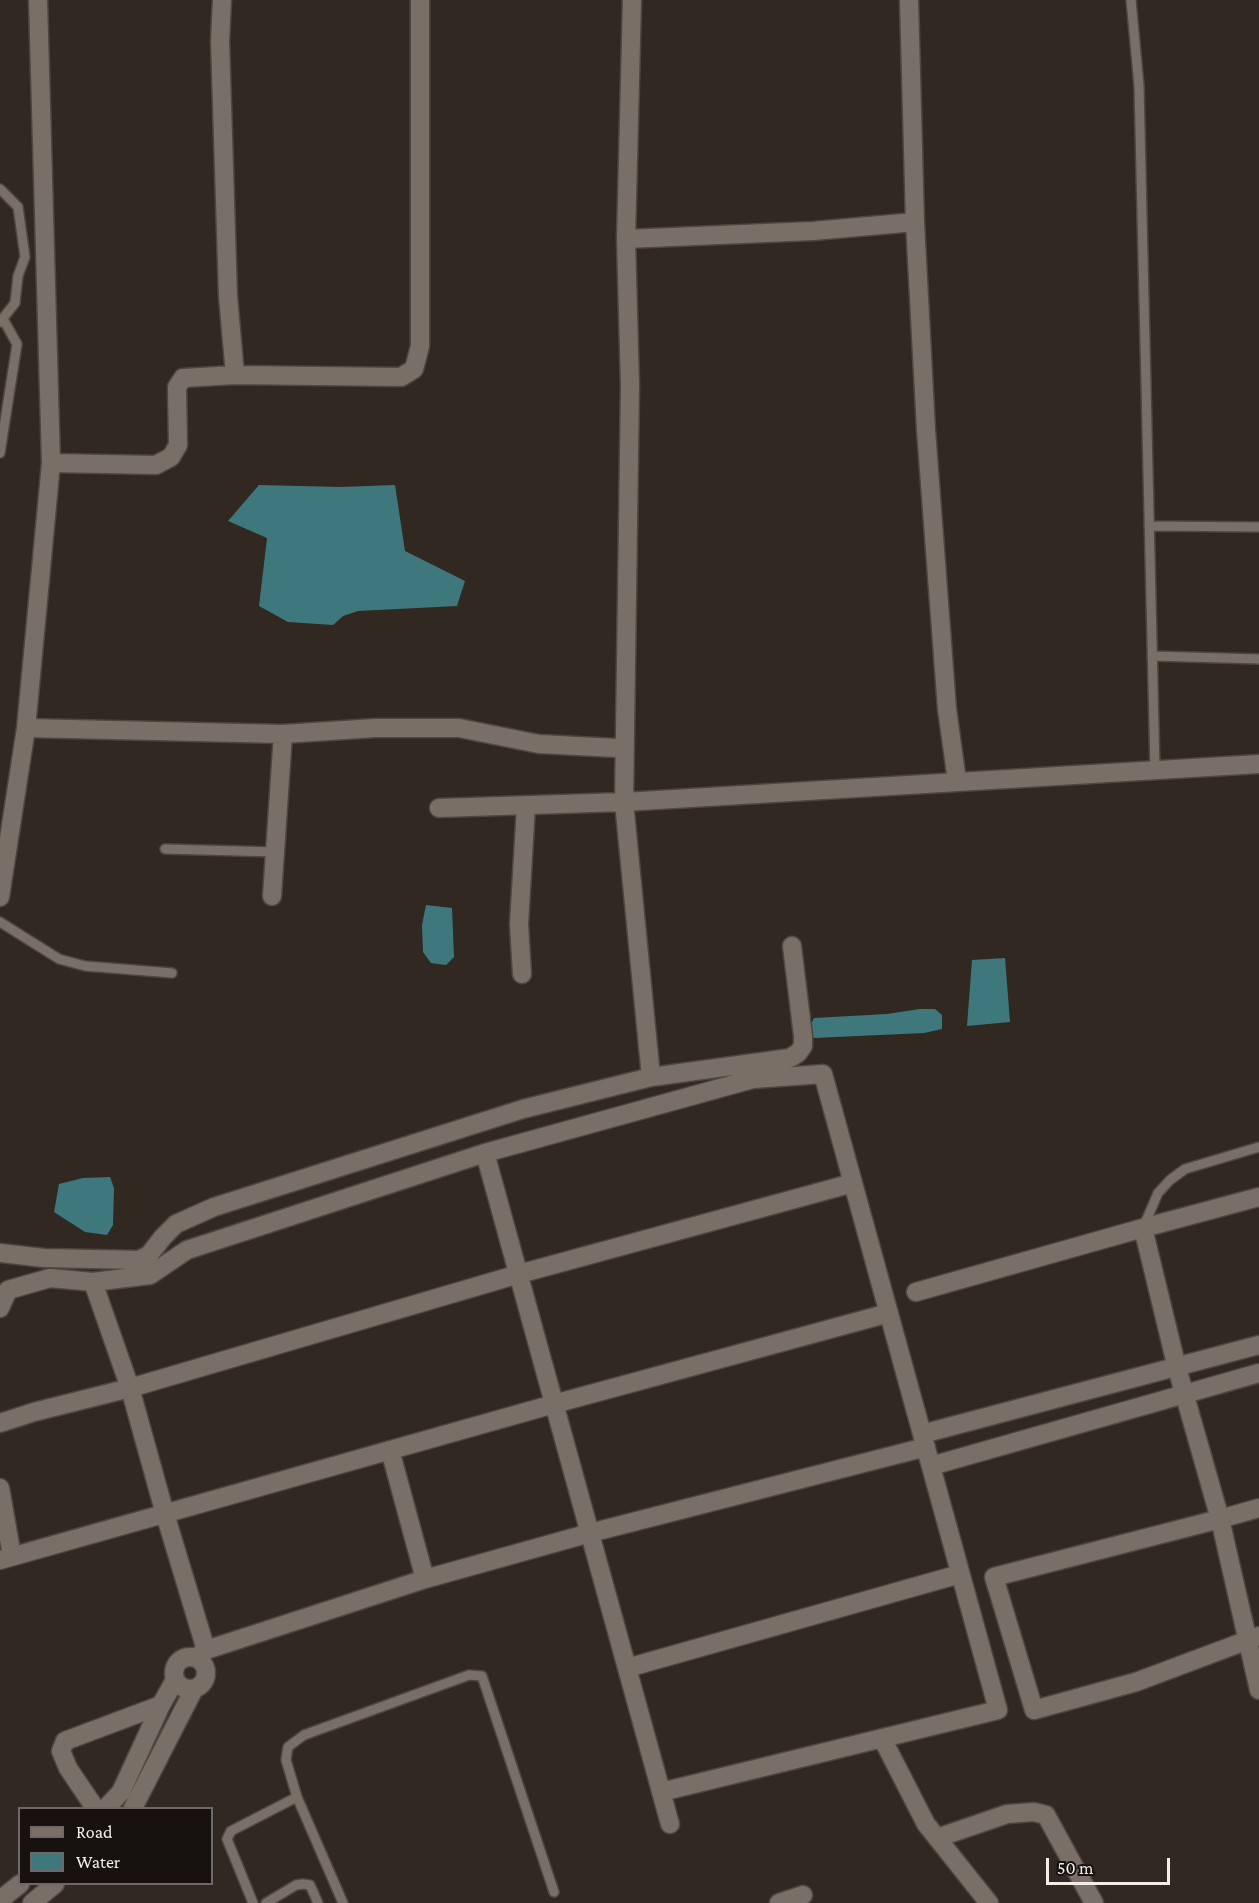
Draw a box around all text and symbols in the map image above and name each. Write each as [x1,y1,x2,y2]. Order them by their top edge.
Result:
legend [18,1807,213,1885]
text: Road [76,1822,113,1842]
scale bar [1049,1846,1174,1884]
text: Water [76,1852,120,1872]
text: 50 m [1057,1858,1094,1878]

